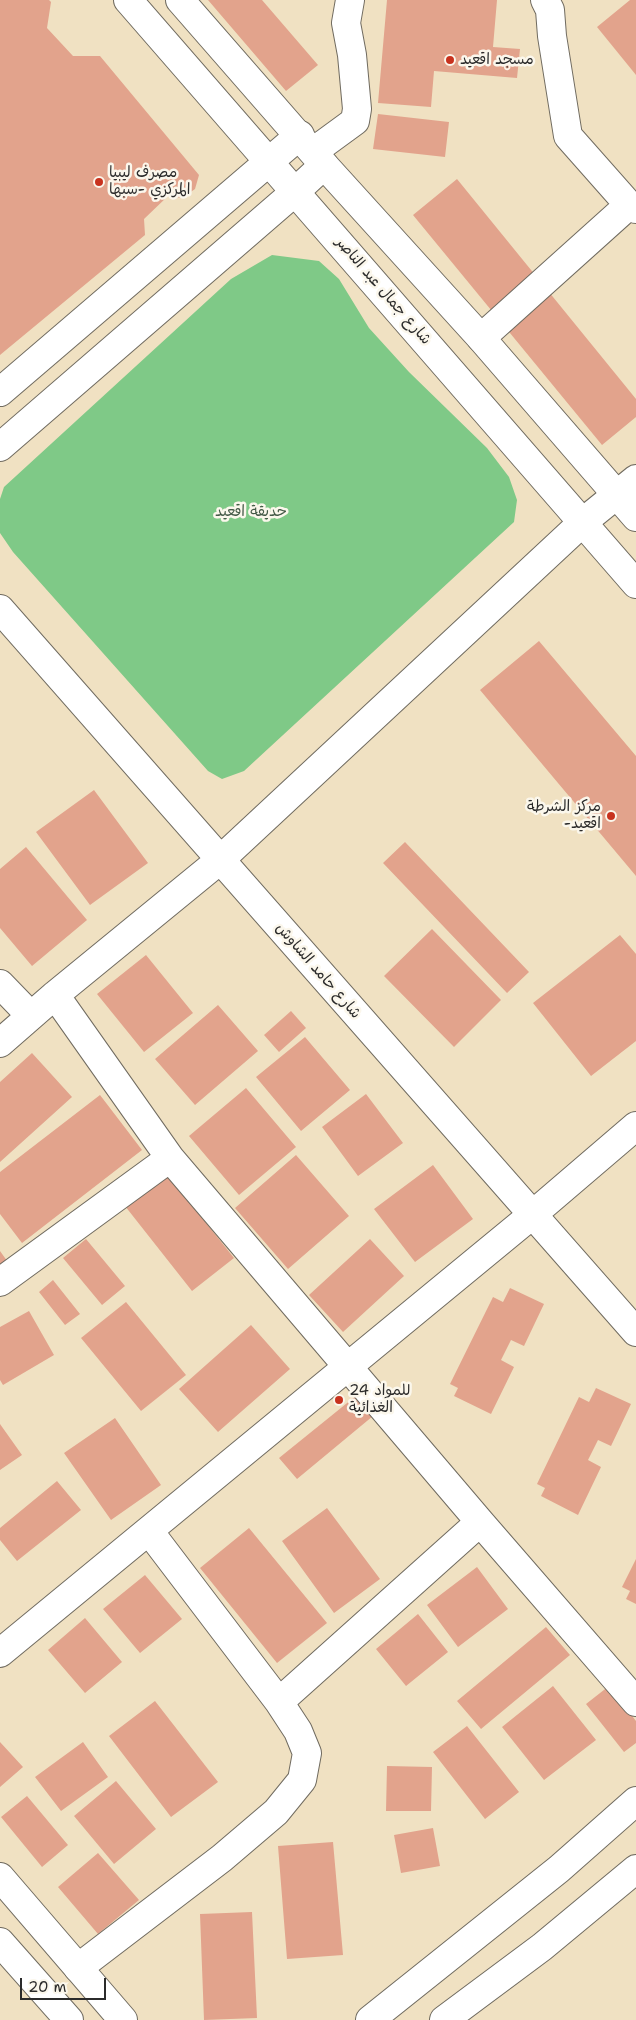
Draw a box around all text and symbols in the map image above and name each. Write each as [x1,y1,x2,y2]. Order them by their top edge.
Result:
place label: مسجد اقعيد [460,51,534,69]
marker: مسجد اقعيد [444,54,456,66]
place label: مصرف ليبيا المركزي -سبها [109,164,190,199]
marker: مصرف ليبيا المركزي -سبها [93,176,105,188]
street label: شارع جمال عبد الناصر [331,233,435,349]
park label: حديقة اقعيد [215,503,287,521]
place label: مركز الشرطة -اقعيد [527,798,601,833]
marker: مركز الشرطة -اقعيد [605,810,617,822]
street label: شارع حامد الشاوش [272,919,364,1023]
place label: 24 للمواد الغذائية [349,1382,410,1417]
marker: 24 للمواد الغذائية [333,1394,345,1406]
scale bar [22,1968,109,2000]
text: 20 m [28,1977,67,1997]

